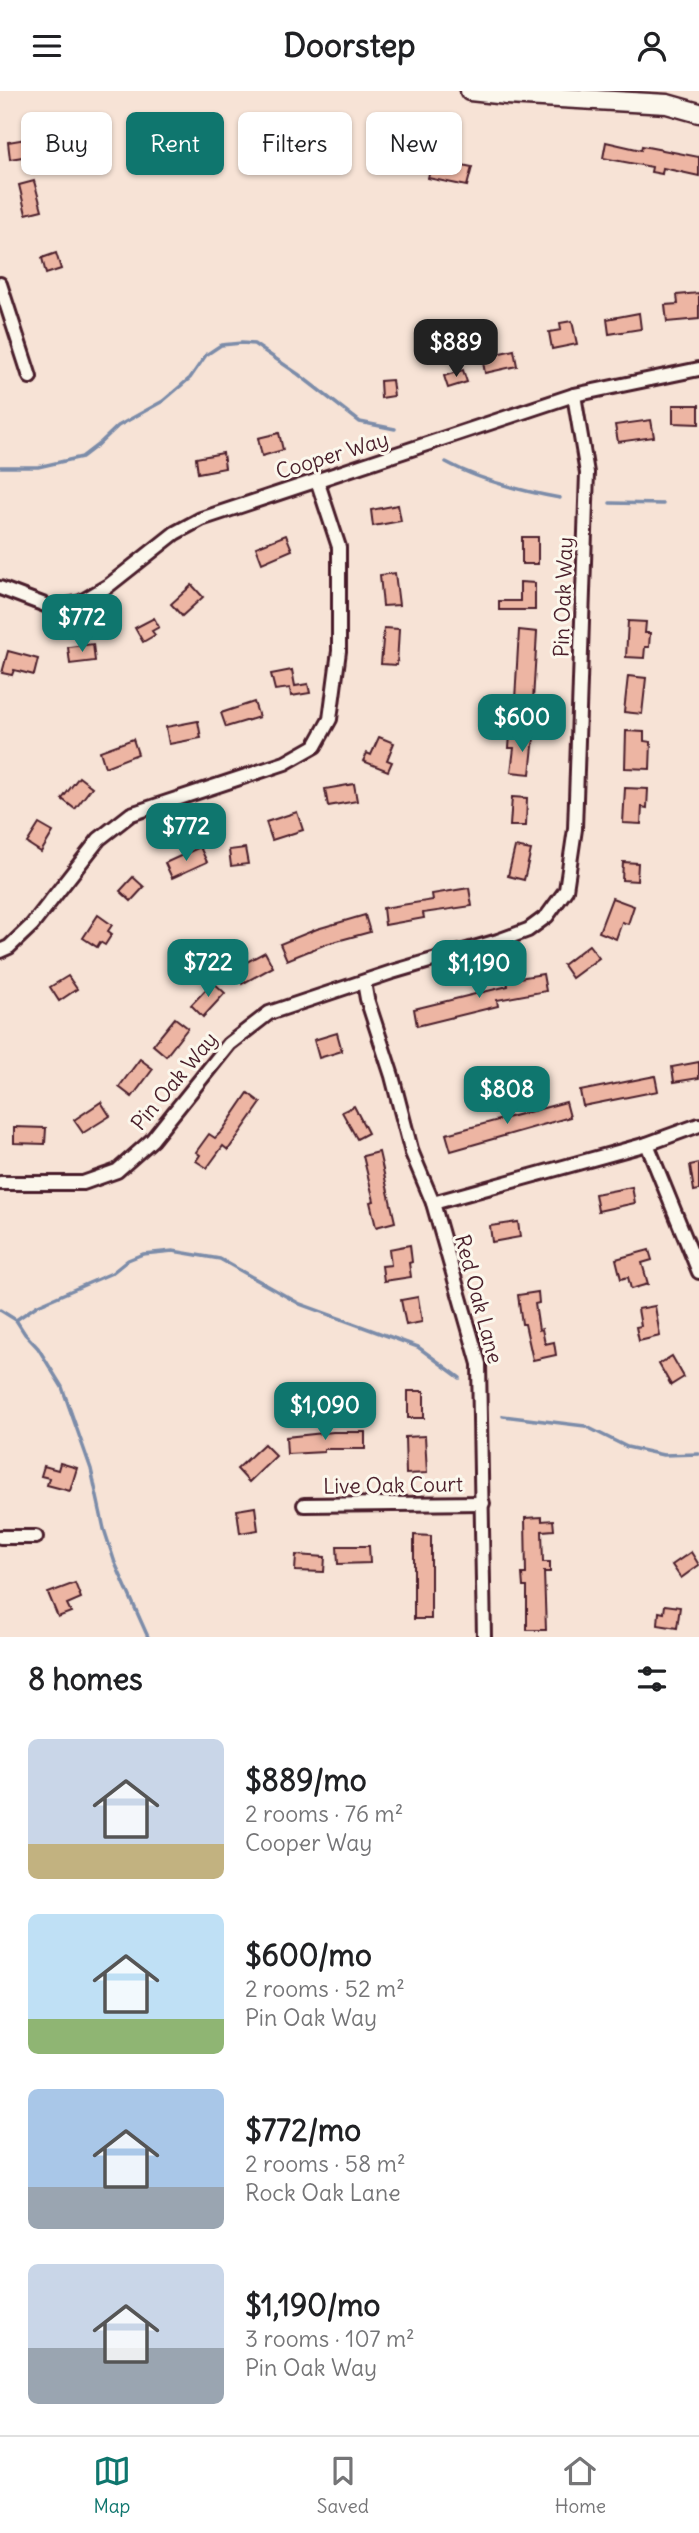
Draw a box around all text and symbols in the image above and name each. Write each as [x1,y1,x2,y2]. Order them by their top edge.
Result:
text: Doorstep [283,25,416,66]
icon: menu [28,27,66,65]
icon: person [633,27,671,65]
chip: Buy [21,112,112,175]
chip: Rent [126,112,224,175]
chip: Filters [238,112,352,175]
chip: New [366,112,462,175]
pin: $889 [415,320,497,379]
text: $889 [430,327,482,356]
street label: Cooper Way [272,425,392,485]
street label: Pin Oak Way [547,536,579,658]
pin: $772 [41,595,123,654]
text: $772 [58,602,106,631]
pin: $600 [481,695,563,754]
text: $600 [494,702,550,731]
pin: $772 [145,803,227,863]
text: $772 [162,811,210,840]
pin: $722 [167,939,249,999]
pin: $1,190 [422,941,536,1000]
text: $722 [183,947,233,976]
text: $1,190 [448,948,510,977]
street label: Pin Oak Way [125,1026,223,1136]
pin: $808 [466,1067,548,1126]
text: $808 [480,1074,534,1103]
street label: Red Oak Lane [449,1232,509,1366]
pin: $1,090 [268,1383,382,1442]
text: $1,090 [290,1390,360,1419]
street label: Live Oak Court [323,1470,463,1500]
text: 8 homes [28,1660,143,1698]
icon: filters [633,1660,671,1698]
text: $889/mo [245,1761,367,1799]
icon: home [84,1767,168,1851]
text: 2 rooms · 76 m² [245,1799,403,1828]
text: Cooper Way [245,1828,372,1857]
text: $600/mo [245,1936,372,1974]
icon: home [84,1942,168,2026]
text: 2 rooms · 52 m² [245,1974,405,2003]
text: Pin Oak Way [245,2003,377,2032]
text: $772/mo [245,2111,361,2149]
icon: home [84,2117,168,2201]
text: 2 rooms · 58 m² [245,2149,406,2178]
text: Rock Oak Lane [245,2178,401,2207]
text: $1,190/mo [245,2286,380,2324]
icon: home [84,2292,168,2376]
text: 3 rooms · 107 m² [245,2324,415,2353]
text: Pin Oak Way [245,2353,377,2382]
tab: Map [93,2452,131,2518]
tab: Saved [317,2452,369,2518]
tab: Home [555,2452,606,2518]

